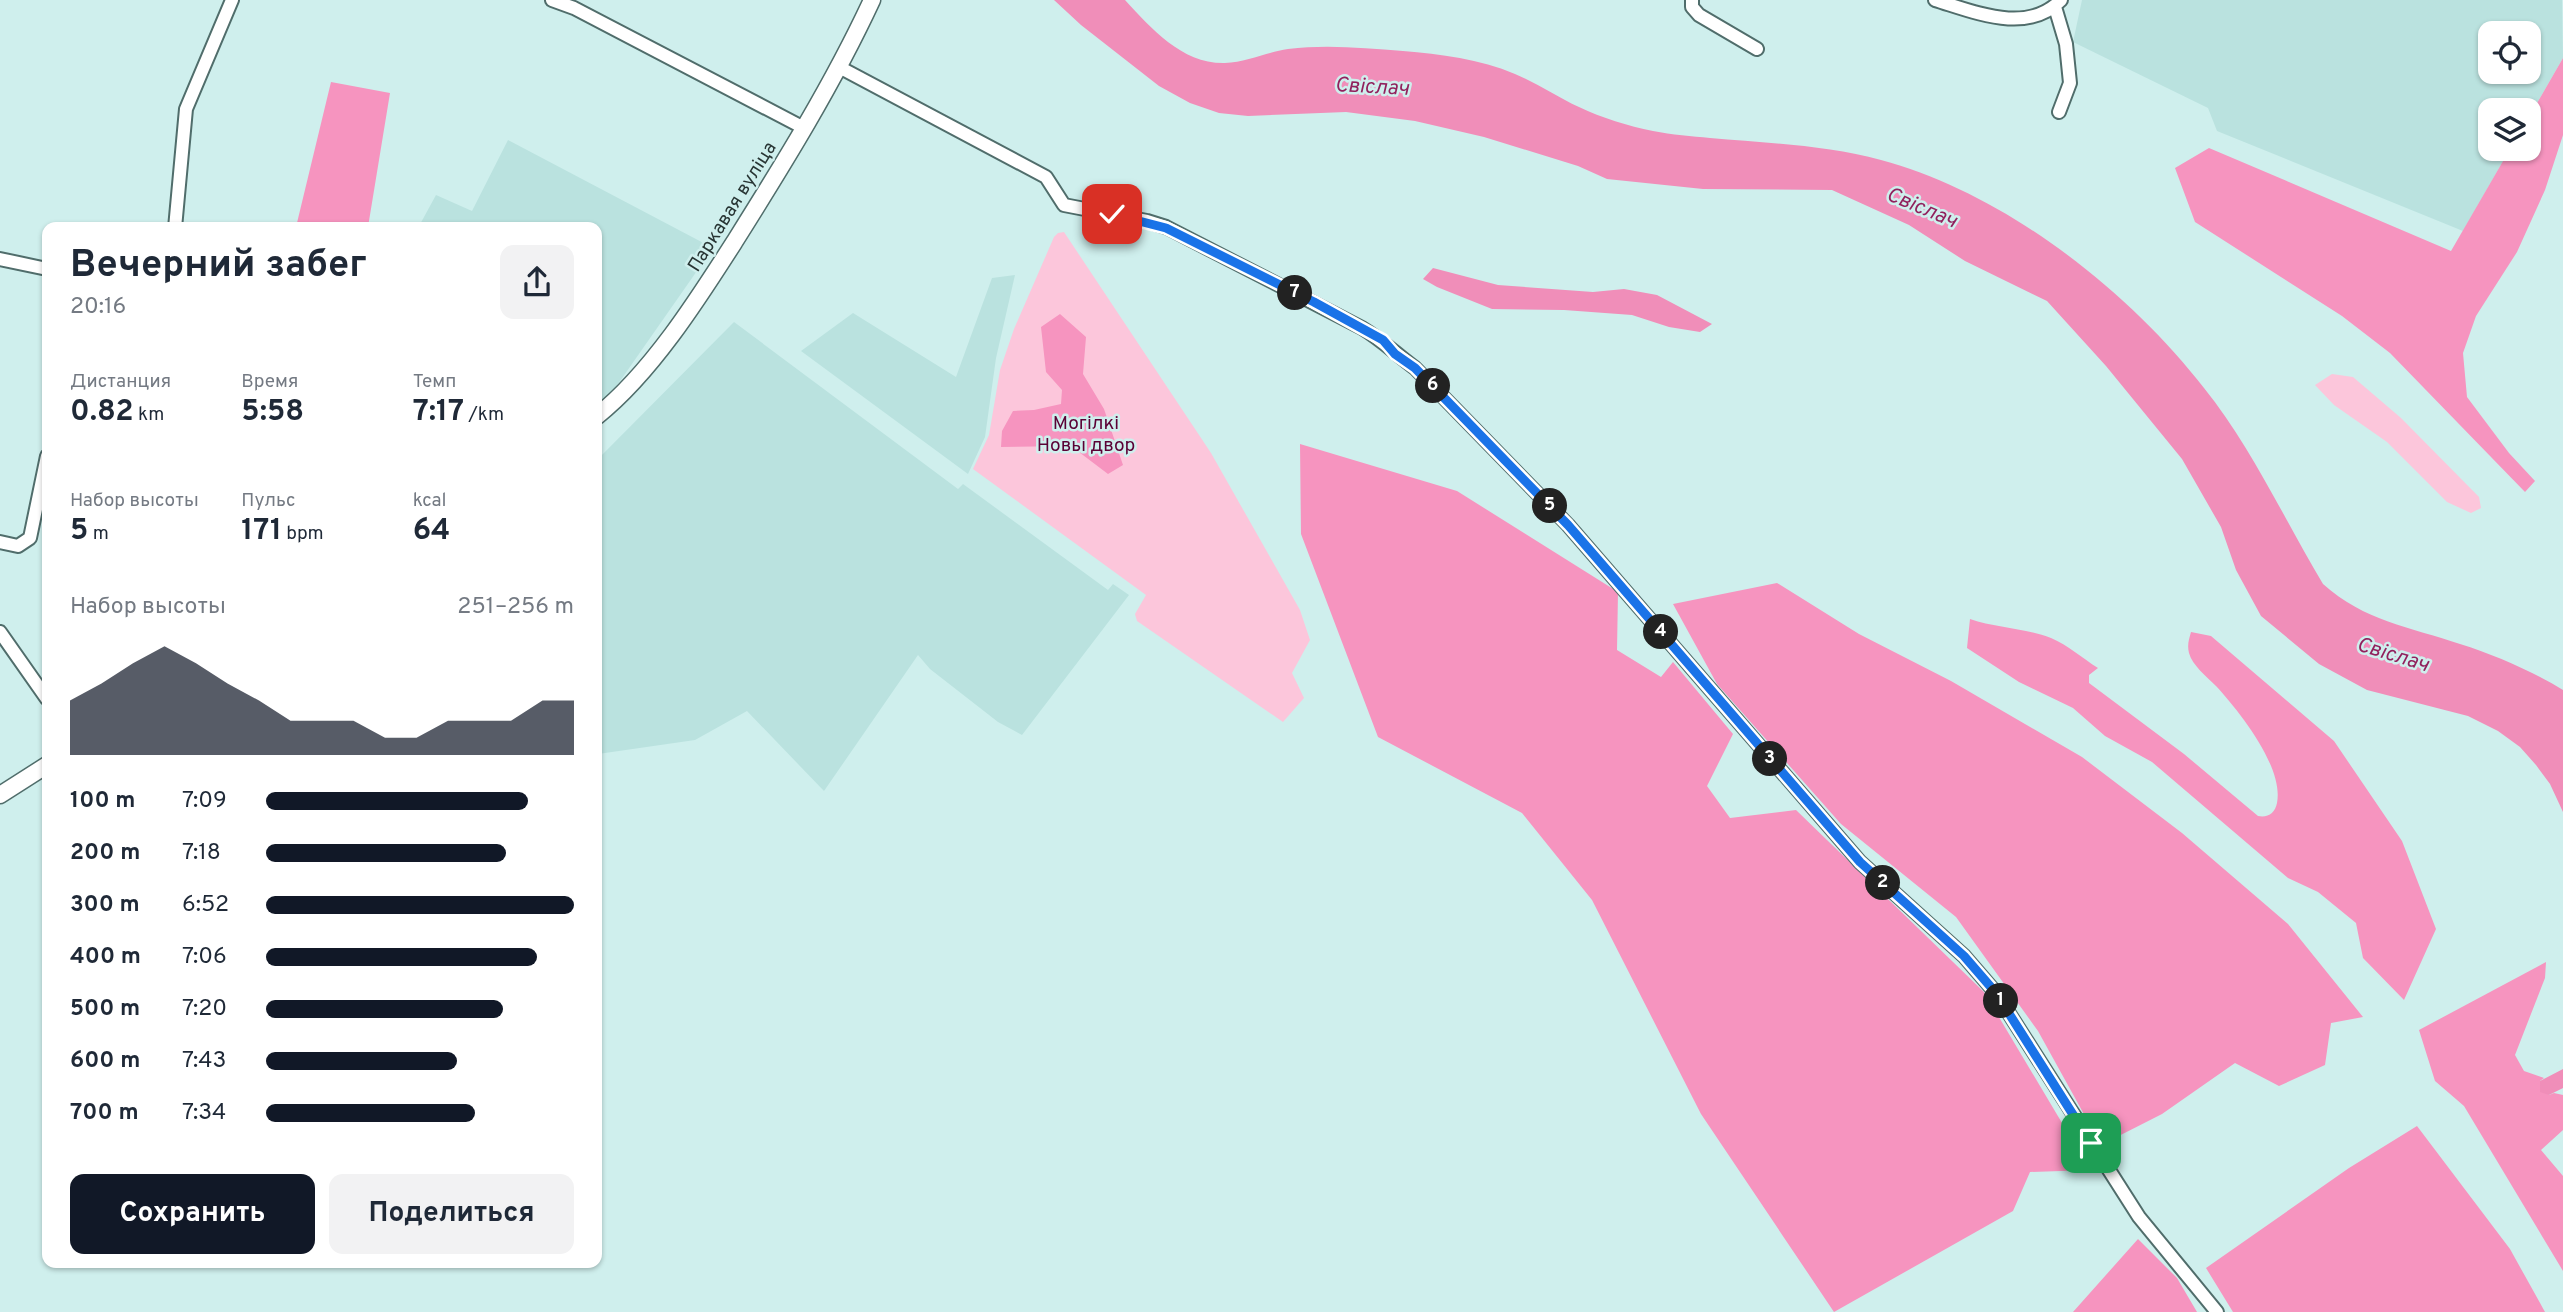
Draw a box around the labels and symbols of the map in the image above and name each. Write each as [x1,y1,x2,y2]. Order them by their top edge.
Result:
water label: Свіслач [1334,72,1410,103]
street label: Паркавая вуліца [683,137,782,277]
water label: Свіслач [1882,181,1961,236]
pin [1082,184,1142,244]
pin: 7 [1278,276,1312,310]
pin: 6 [1416,368,1450,404]
park label: Могілкі Новы двор [1037,412,1135,458]
pin: 5 [1532,489,1568,524]
pin: 4 [1644,614,1678,650]
water label: Свіслач [2353,632,2433,679]
pin: 3 [1752,742,1788,776]
pin: 2 [1866,866,1900,900]
pin: 1 [1983,984,2018,1018]
pin [2061,1113,2121,1173]

